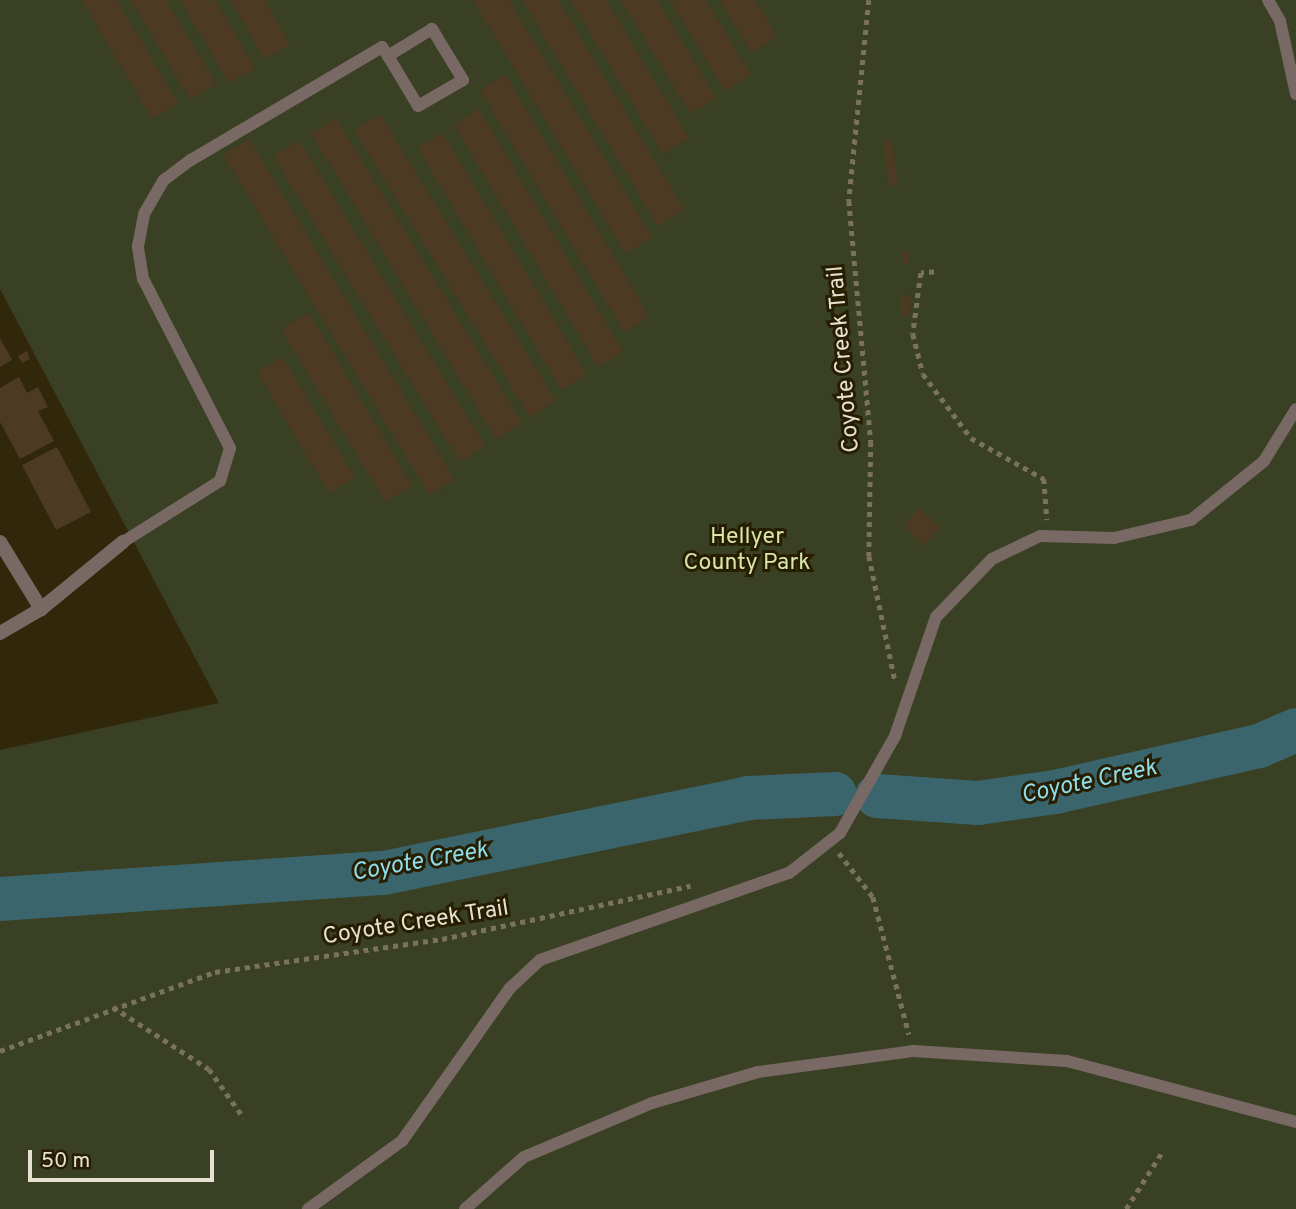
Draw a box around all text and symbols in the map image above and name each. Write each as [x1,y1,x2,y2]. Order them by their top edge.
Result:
street label: Coyote Creek Trail [823,264,867,454]
park label: Hellyer County Park [684,524,810,578]
water label: Coyote Creek [1019,755,1159,811]
water label: Coyote Creek [350,837,490,889]
street label: Coyote Creek Trail [321,896,511,952]
scale bar [32,1136,217,1180]
text: 50 m [41,1148,90,1175]

